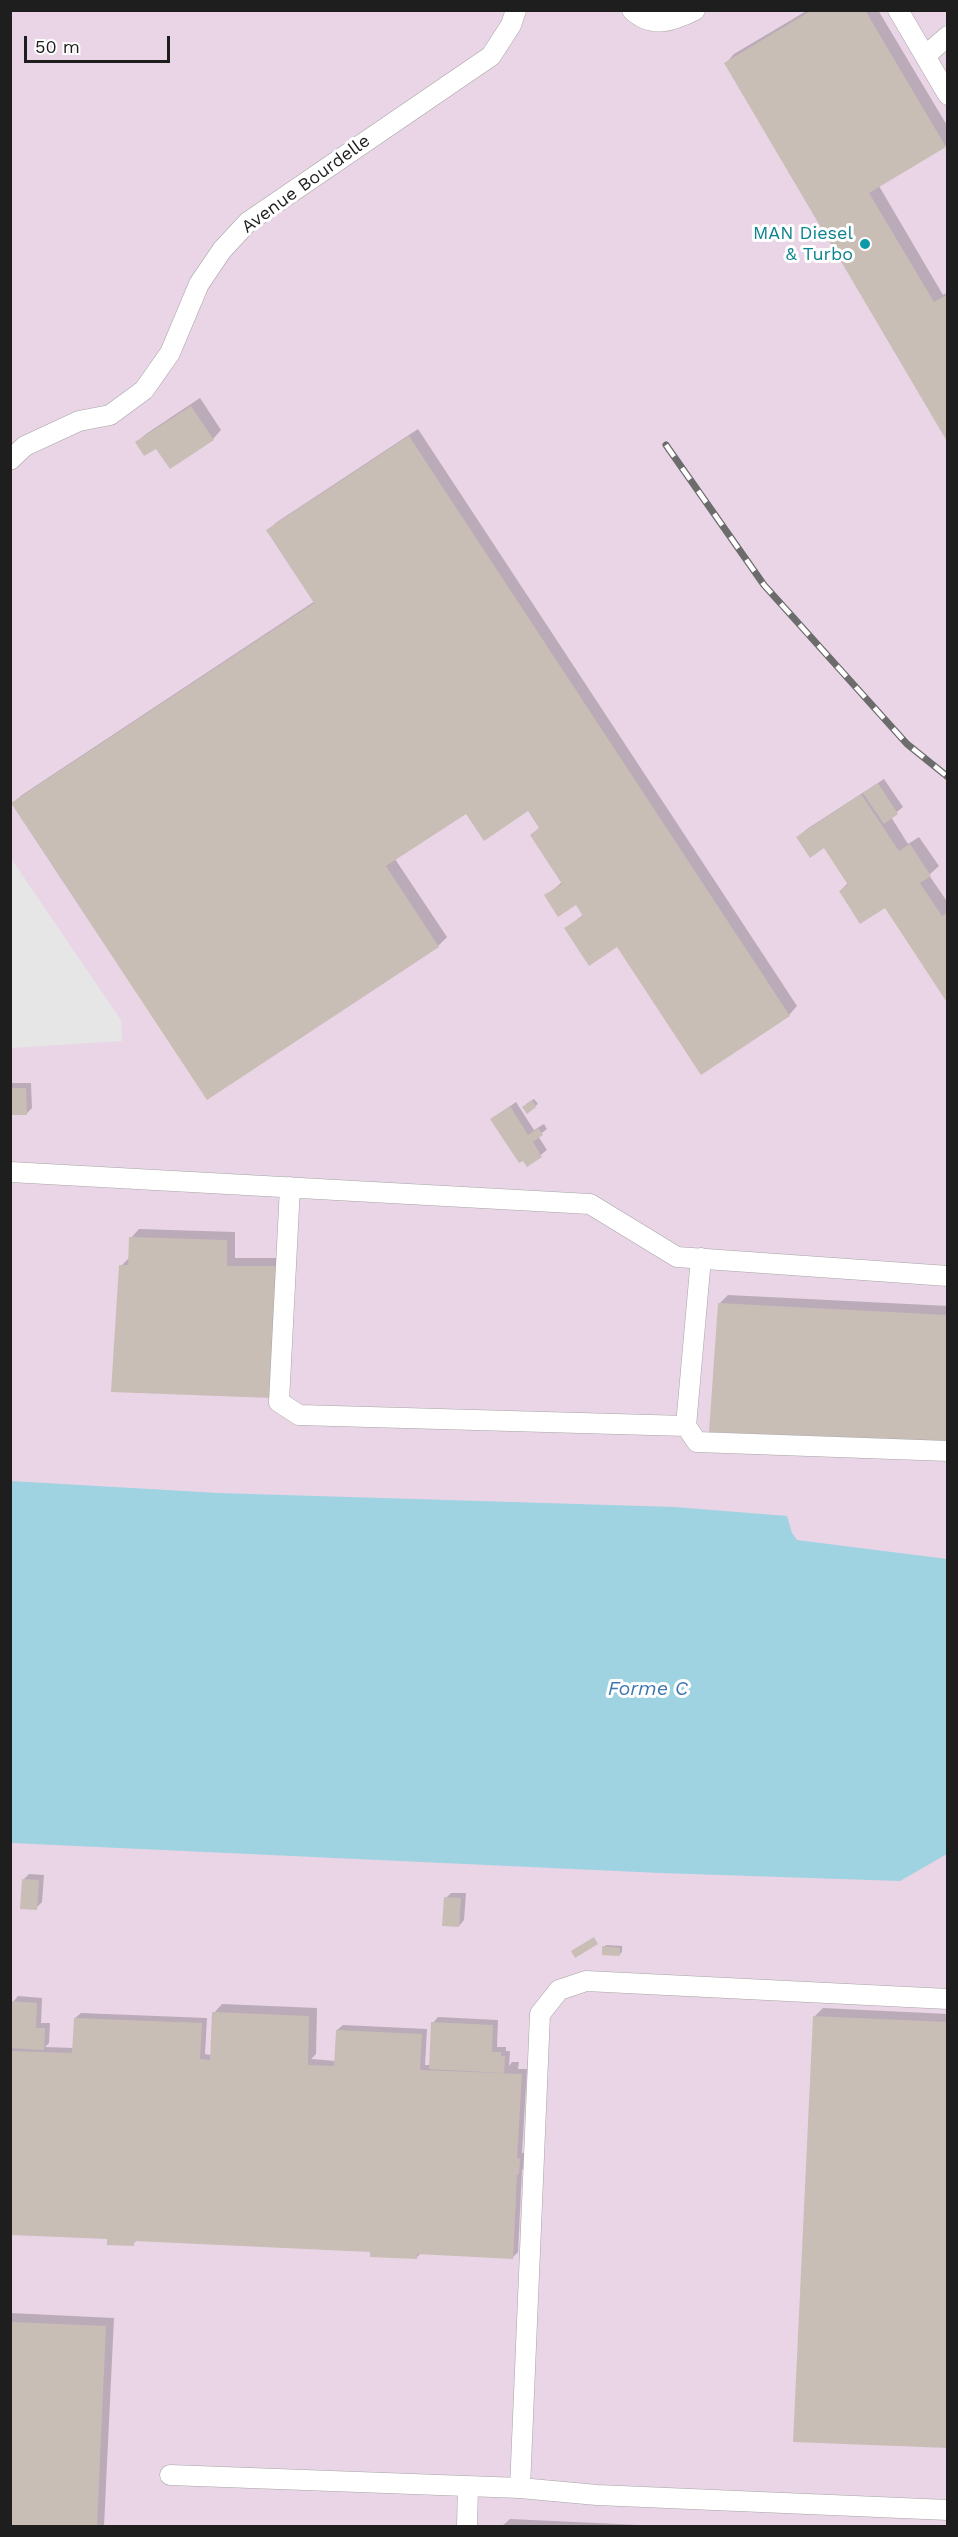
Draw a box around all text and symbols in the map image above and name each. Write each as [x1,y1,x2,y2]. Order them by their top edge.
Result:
scale bar [27,24,172,62]
text: 50 m [35,36,80,57]
street label: Avenue Bourdelle [238,130,374,238]
place label: MAN Diesel & Turbo [753,223,853,266]
marker: MAN Diesel & Turbo [858,237,872,251]
water label: Forme C [608,1677,688,1701]

